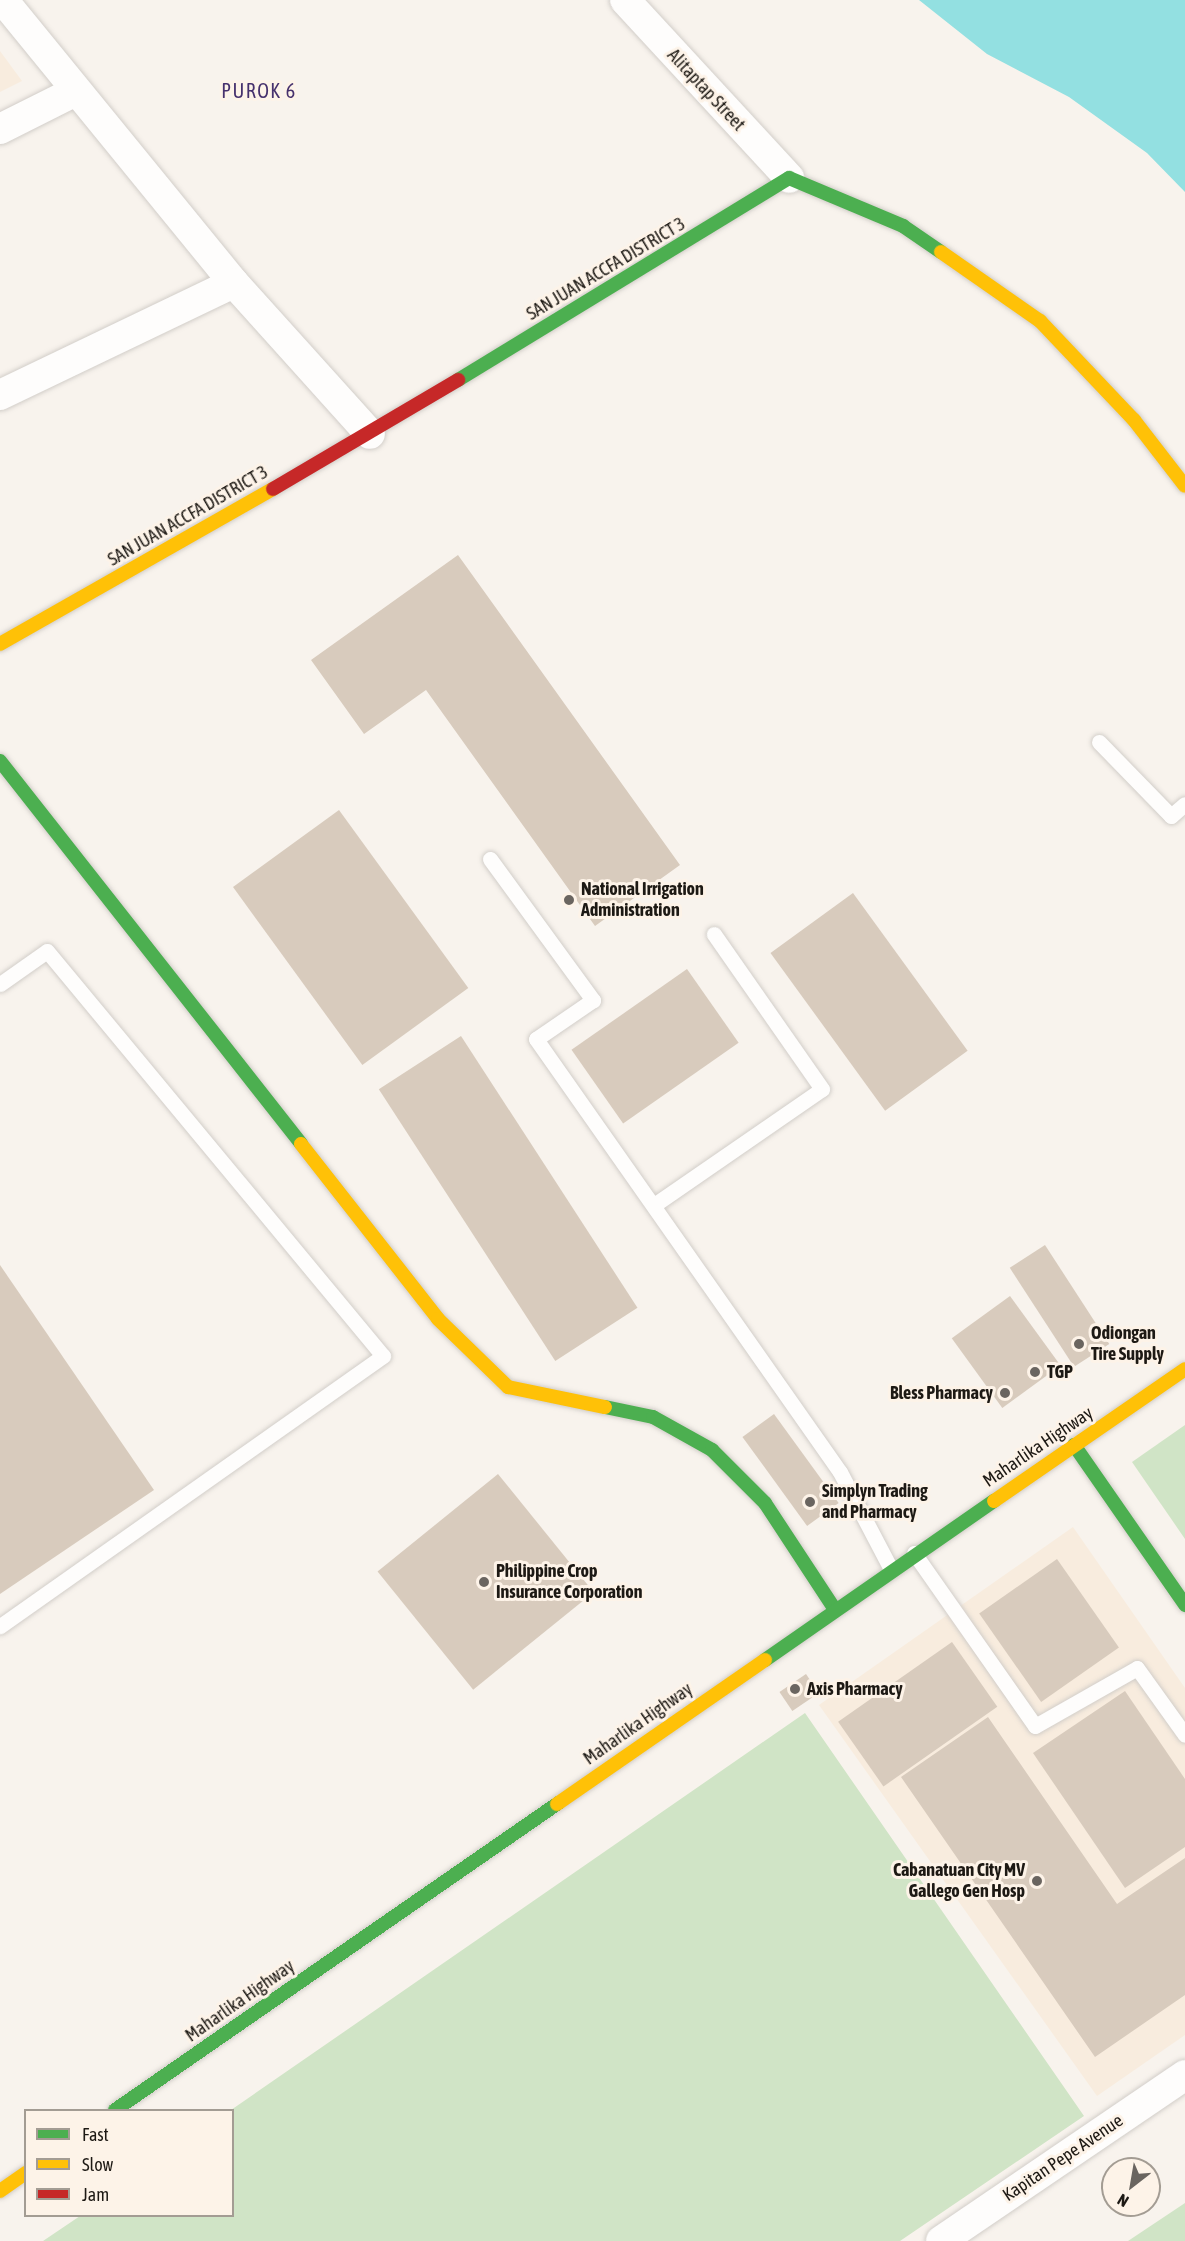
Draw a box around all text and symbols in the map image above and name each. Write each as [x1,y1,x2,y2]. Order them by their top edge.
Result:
street label: Alitaptap Street [663,45,749,135]
district label: PUROK 6 [221,78,297,102]
street label: SAN JUAN ACCFA DISTRICT 3 [523,213,689,325]
street label: SAN JUAN ACCFA DISTRICT 3 [104,461,272,571]
place label: National Irrigation Administration [581,879,704,922]
marker: National Irrigation Administration [562,893,576,907]
place label: Odiongan Tire Supply [1091,1323,1164,1366]
marker: Odiongan Tire Supply [1072,1337,1086,1351]
place label: TGP [1047,1361,1073,1383]
marker: TGP [1028,1365,1042,1379]
place label: Bless Pharmacy [890,1382,993,1404]
marker: Bless Pharmacy [998,1386,1012,1400]
street label: Maharlika Highway [979,1402,1097,1492]
place label: Simplyn Trading and Pharmacy [822,1481,928,1524]
marker: Simplyn Trading and Pharmacy [803,1495,817,1509]
place label: Philippine Crop Insurance Corporation [496,1561,642,1604]
marker: Philippine Crop Insurance Corporation [477,1575,491,1589]
street label: Maharlika Highway [579,1678,697,1770]
place label: Axis Pharmacy [807,1678,903,1700]
marker: Axis Pharmacy [788,1682,802,1696]
place label: Cabanatuan City MV Gallego Gen Hosp [893,1860,1025,1902]
marker: Cabanatuan City MV Gallego Gen Hosp [1030,1874,1044,1888]
street label: Maharlika Highway [181,1955,299,2047]
legend [24,2109,234,2217]
street label: Kapitan Pepe Avenue [999,2110,1127,2206]
text: Fast [82,2124,109,2145]
text: Slow [82,2154,113,2175]
north arrow [1101,2157,1161,2217]
text: Jam [82,2184,109,2205]
text: N [1114,2191,1131,2211]

